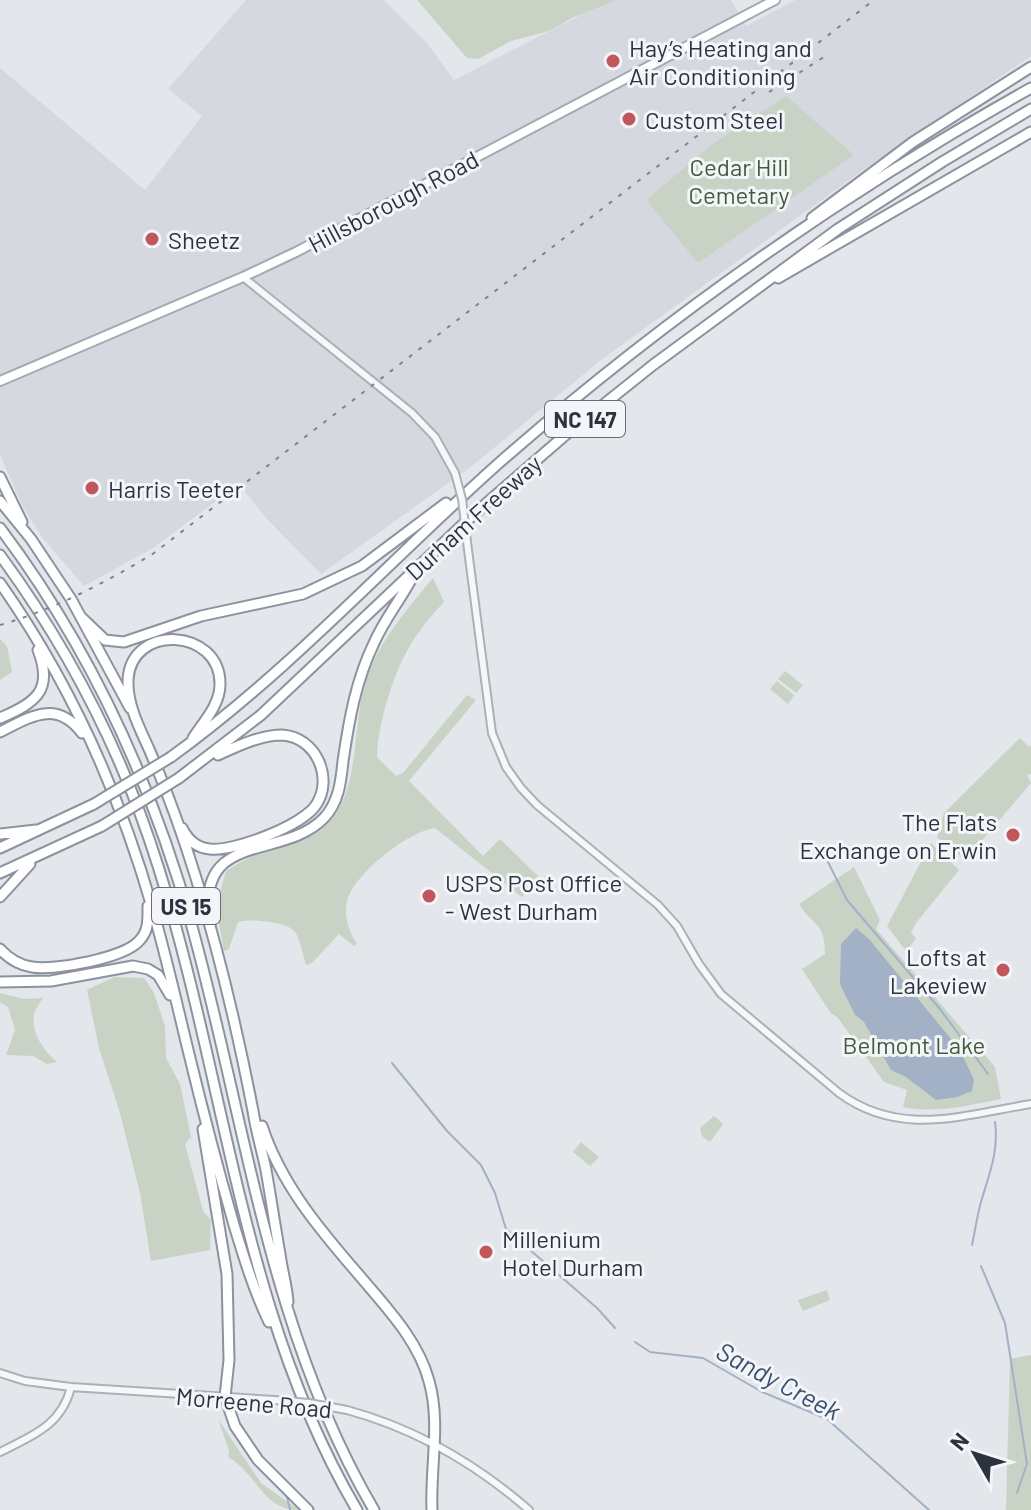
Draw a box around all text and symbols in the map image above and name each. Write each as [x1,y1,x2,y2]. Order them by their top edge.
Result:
place label: Hay’s Heating and Air Conditioning [629,33,812,90]
marker: Hay’s Heating and Air Conditioning [604,52,622,70]
place label: Custom Steel [645,105,784,134]
marker: Custom Steel [620,110,638,128]
street label: Hillsborough Road [303,144,483,258]
park label: Cedar Hill Cemetary [688,152,790,209]
place label: Sheetz [168,225,240,254]
marker: Sheetz [143,230,161,248]
road number: NC 147 [545,401,625,437]
street label: Durham Freeway [399,448,547,586]
place label: Harris Teeter [108,474,243,503]
marker: Harris Teeter [83,479,101,497]
place label: The Flats Exchange on Erwin [799,807,997,864]
marker: The Flats Exchange on Erwin [1004,826,1022,844]
place label: USPS Post Office - West Durham [445,868,622,925]
marker: USPS Post Office - West Durham [420,887,438,905]
road number: US 15 [152,888,220,924]
place label: Lofts at Lakeview [890,942,987,999]
marker: Lofts at Lakeview [994,961,1012,979]
park label: Belmont Lake [843,1030,985,1059]
place label: Millenium Hotel Durham [502,1224,643,1281]
marker: Millenium Hotel Durham [477,1243,495,1261]
water label: Sandy Creek [712,1334,847,1426]
street label: Morreene Road [175,1381,333,1423]
north arrow [935,1414,1015,1494]
text: N [944,1427,973,1455]

